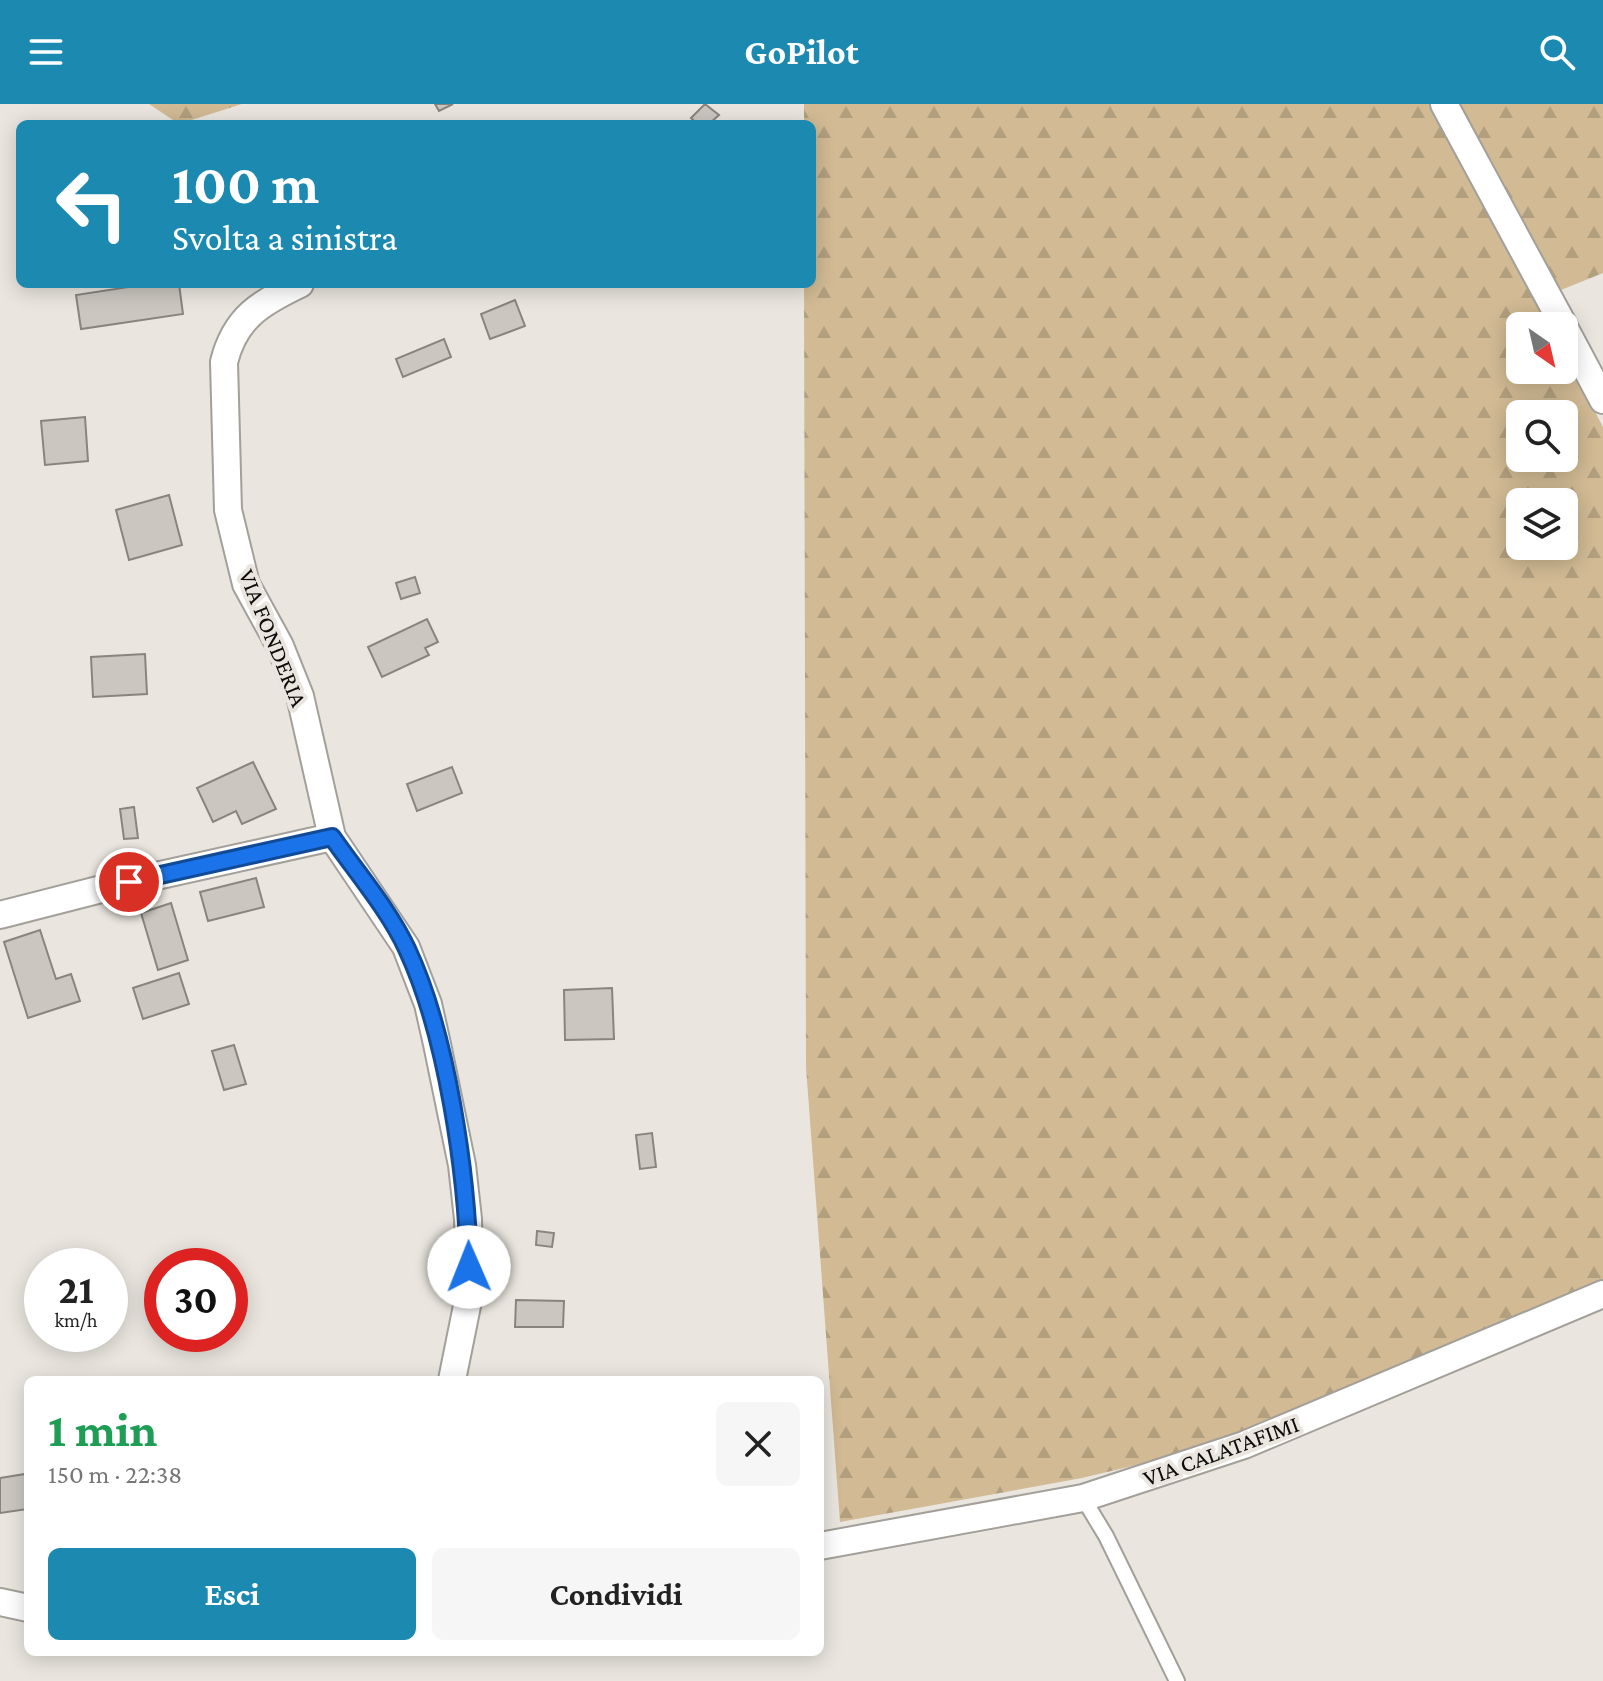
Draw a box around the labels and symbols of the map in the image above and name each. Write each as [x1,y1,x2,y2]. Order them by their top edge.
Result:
north arrow [1506,312,1578,384]
street label: VIA FONDERIA [234,565,313,711]
pin [95,848,163,916]
position arrow [427,1225,511,1309]
speed limit sign: 30 [144,1248,248,1352]
street label: VIA CALATAFIMI [1139,1410,1302,1491]

